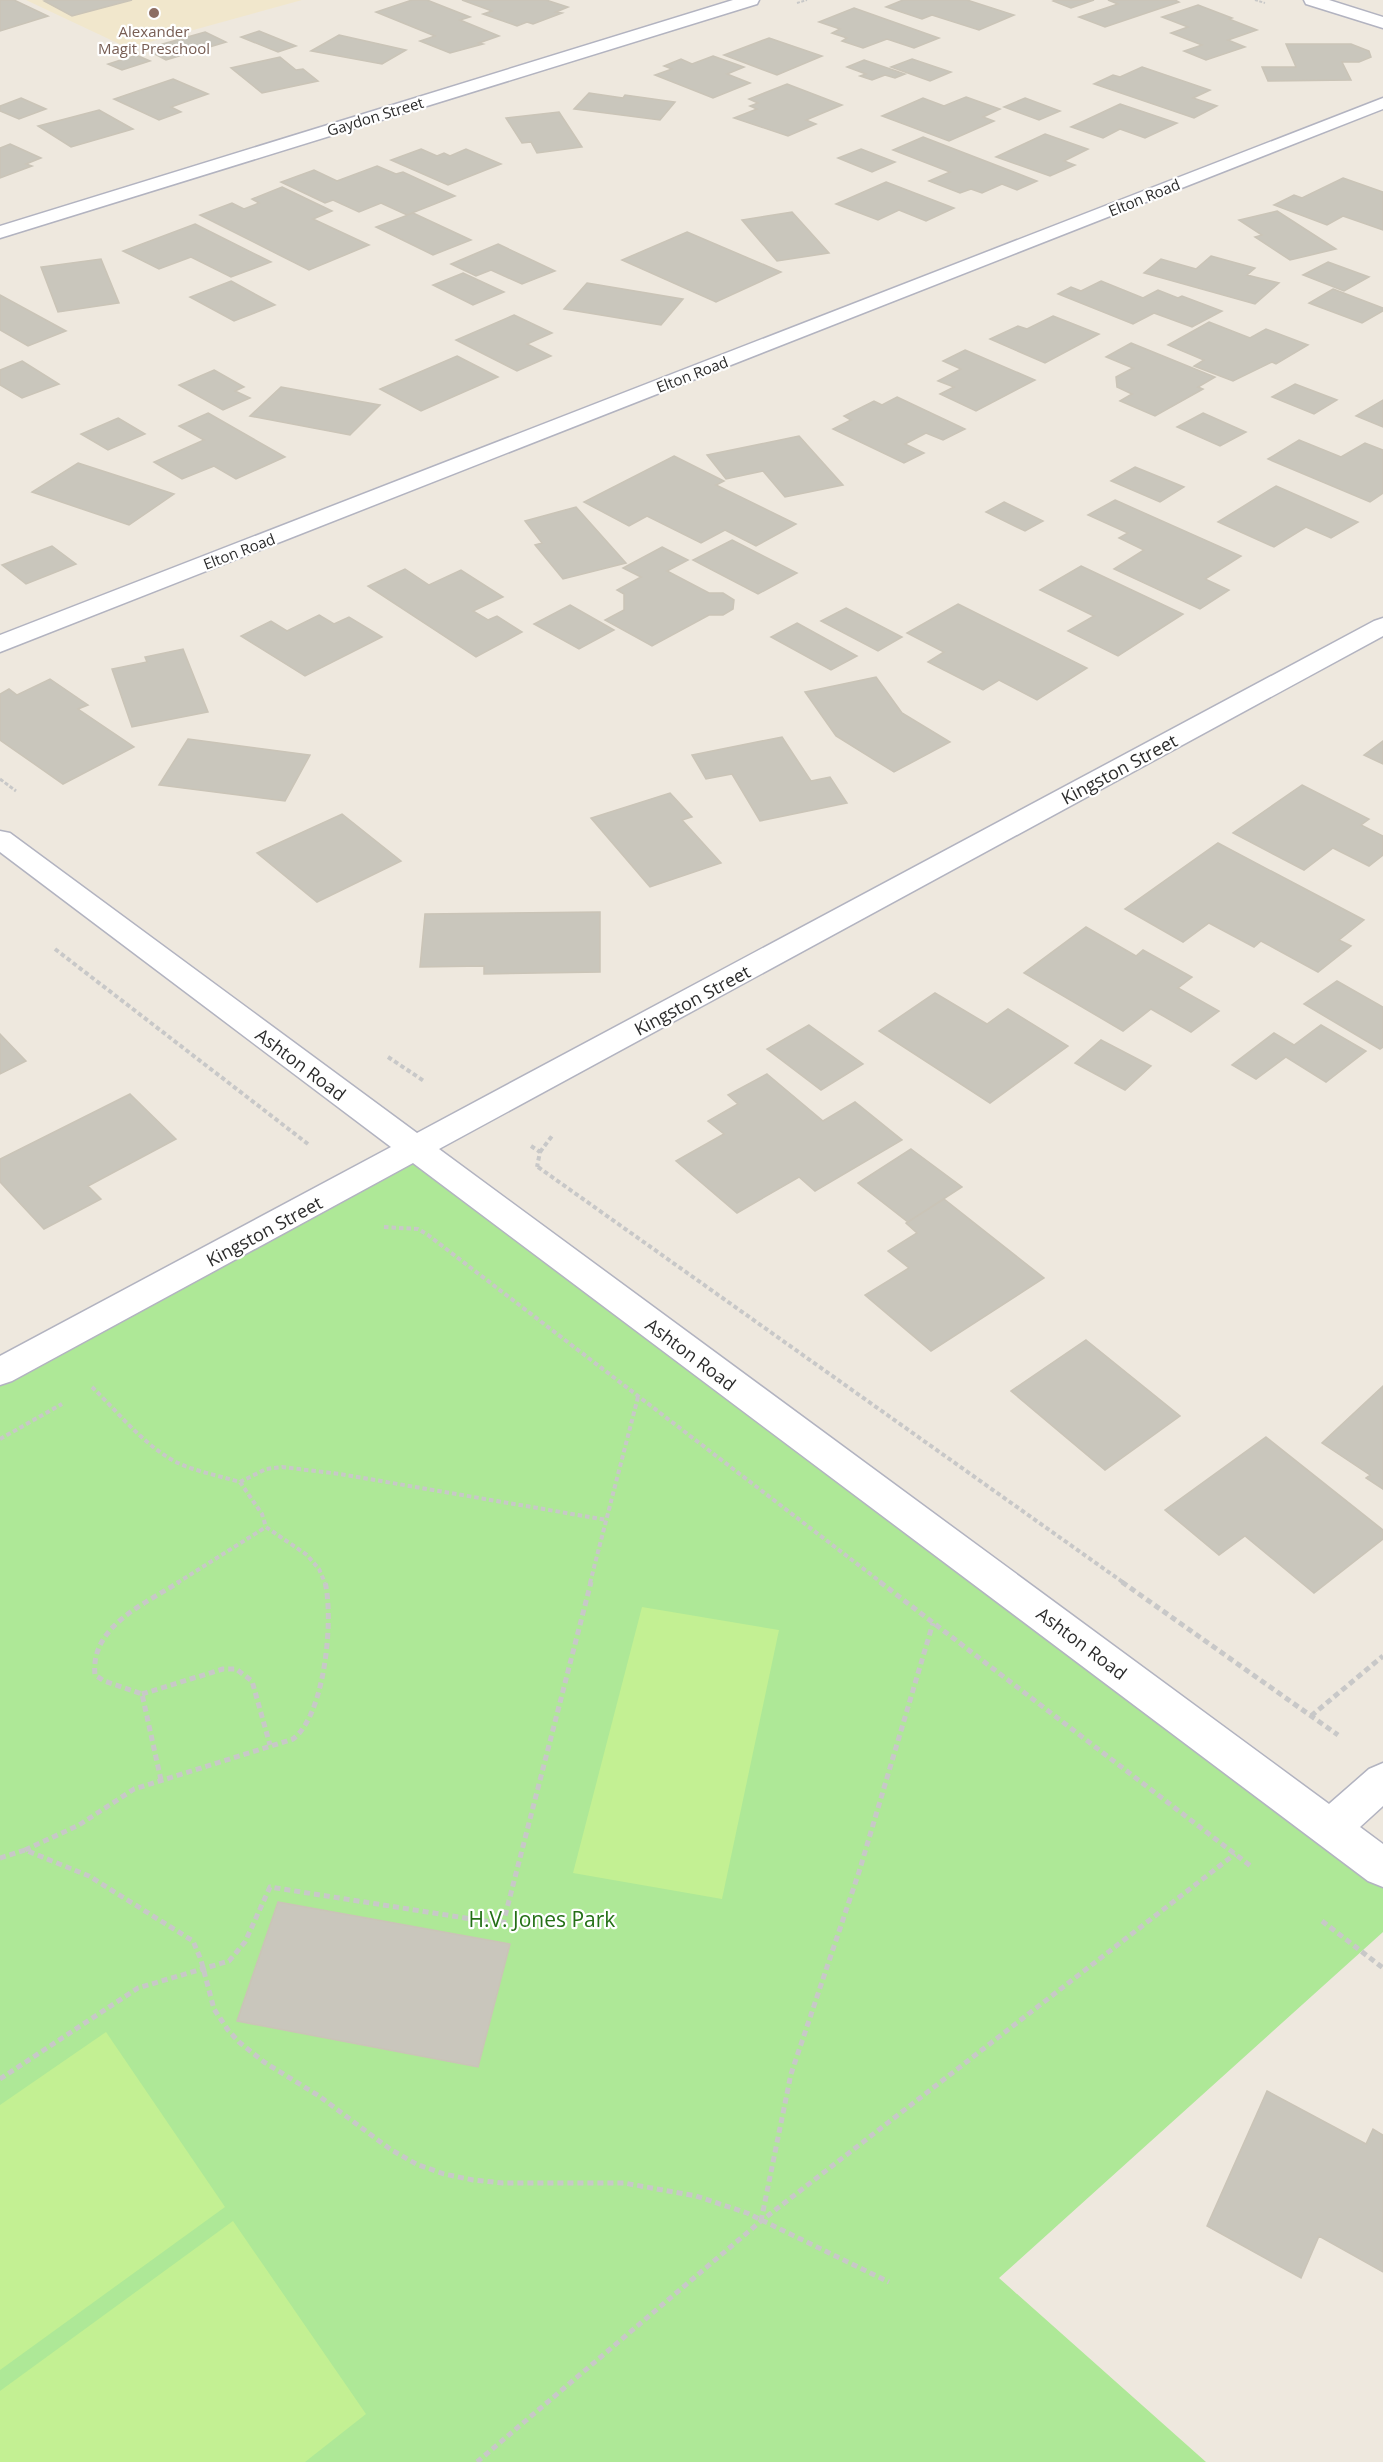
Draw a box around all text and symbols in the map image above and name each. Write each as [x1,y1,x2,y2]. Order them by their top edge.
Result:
marker: Alexander Magit Preschool [147,6,161,20]
place label: Alexander Magit Preschool [98,21,210,58]
street label: Gaydon Street [324,92,426,140]
street label: Elton Road [1105,174,1183,220]
street label: Elton Road [653,351,731,397]
street label: Elton Road [200,528,278,574]
street label: Kingston Street [1057,728,1181,810]
street label: Kingston Street [630,959,754,1041]
street label: Ashton Road [251,1022,351,1106]
street label: Kingston Street [202,1190,326,1272]
street label: Ashton Road [641,1312,741,1396]
street label: Ashton Road [1032,1601,1132,1685]
park label: H.V. Jones Park [469,1905,615,1933]

